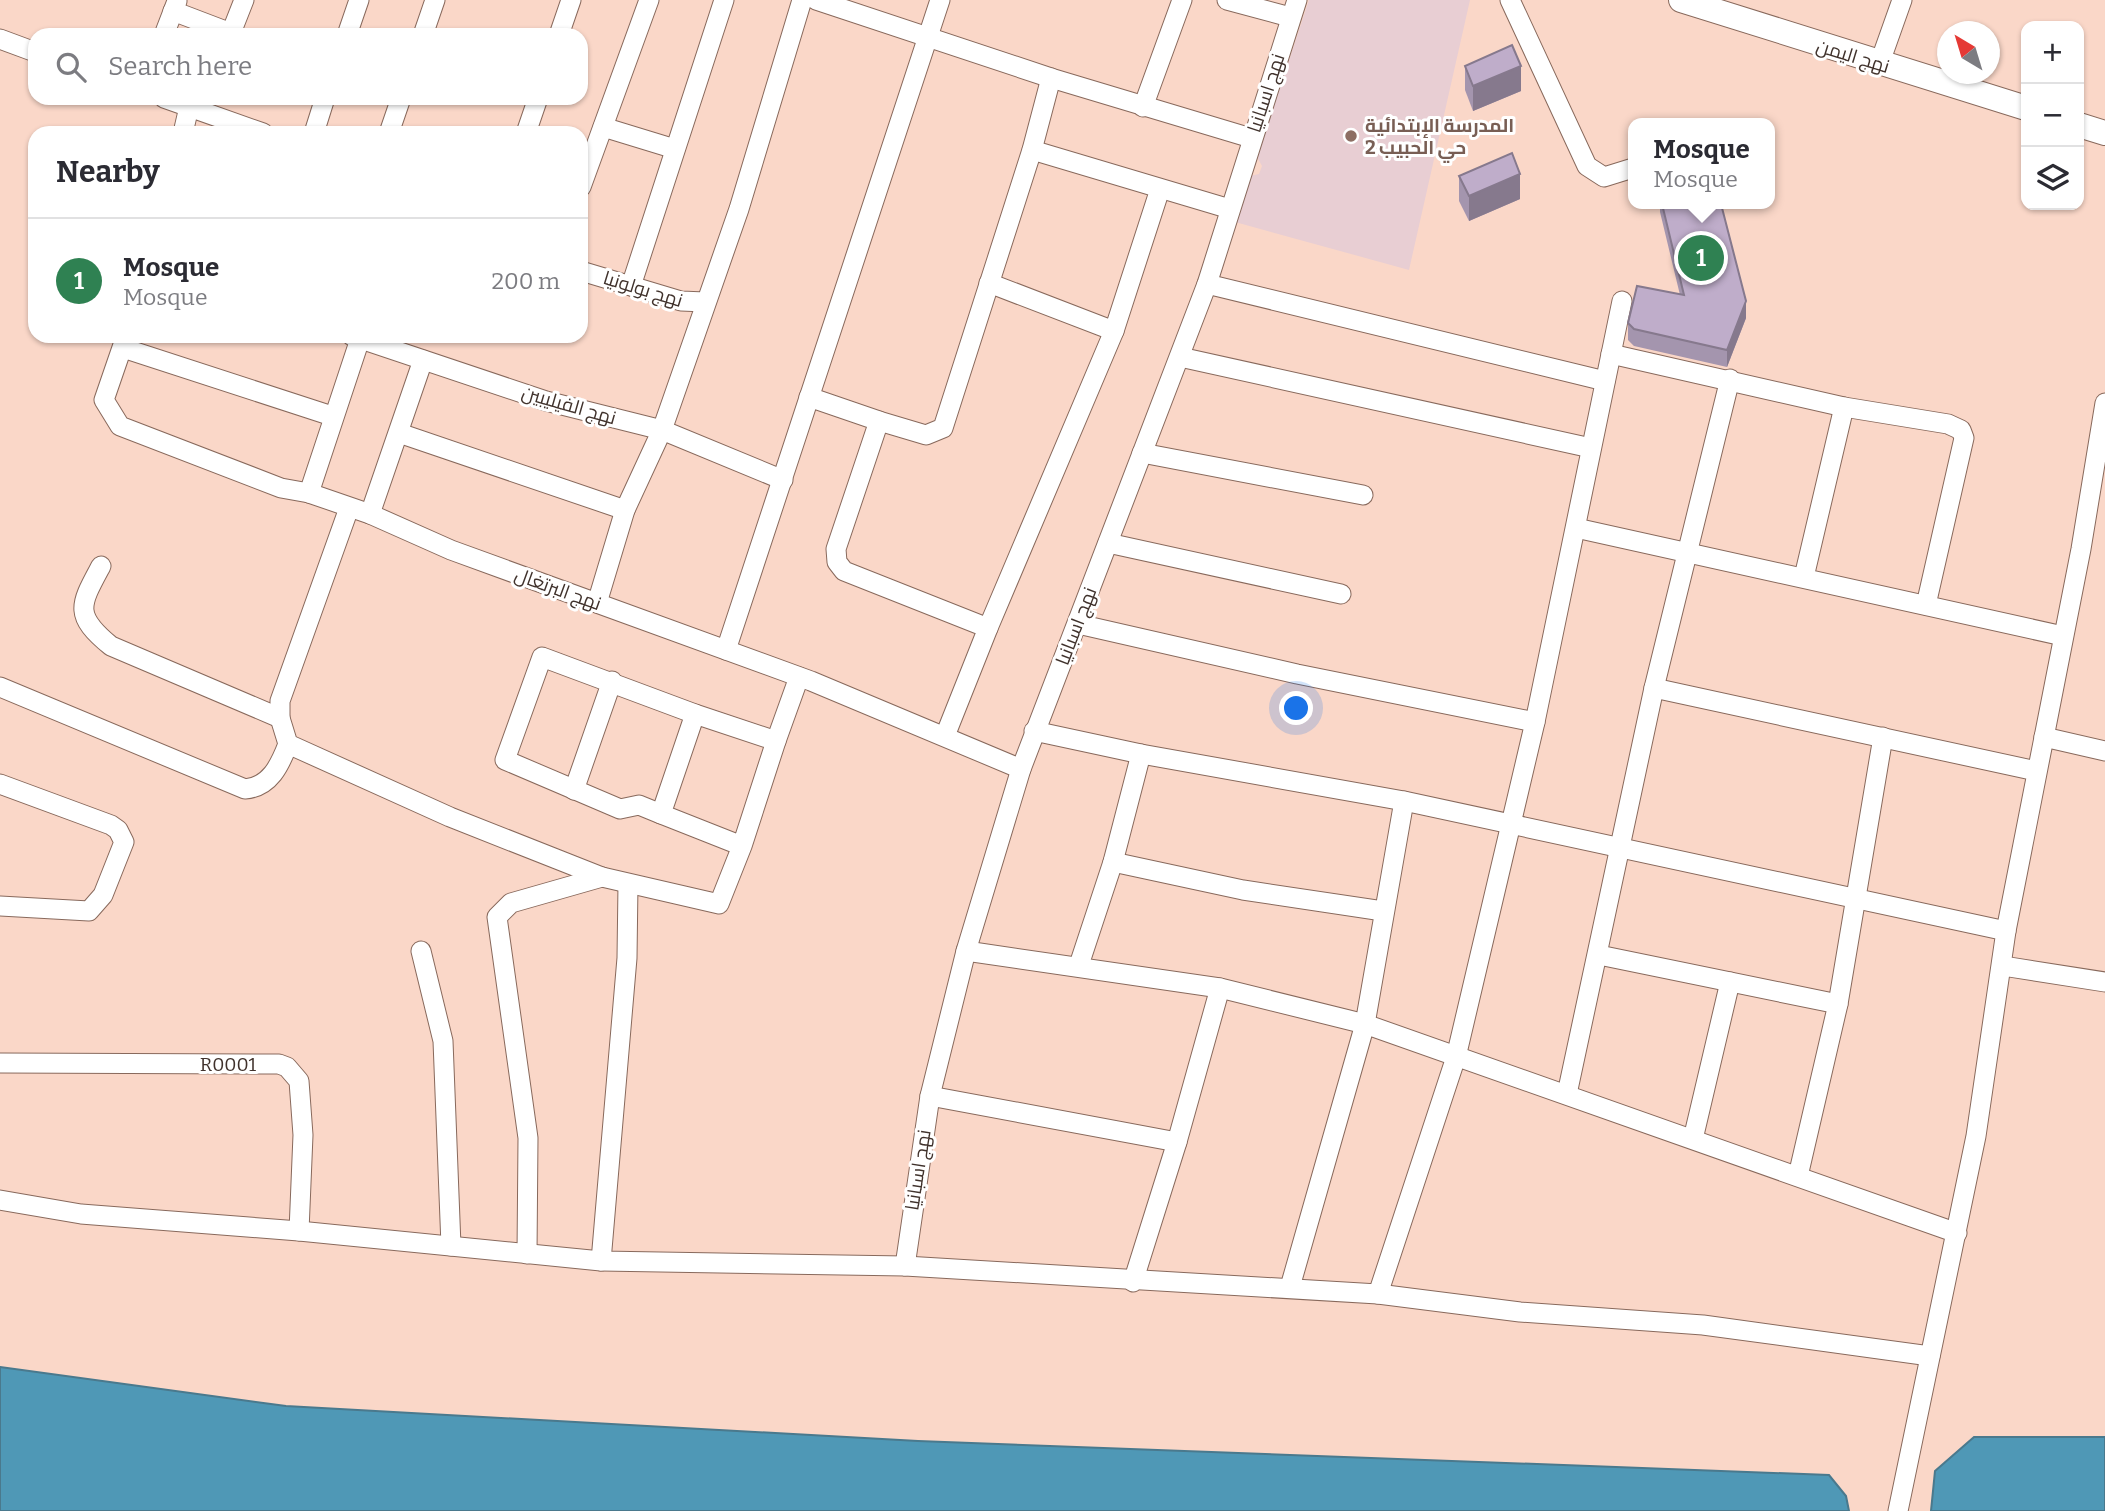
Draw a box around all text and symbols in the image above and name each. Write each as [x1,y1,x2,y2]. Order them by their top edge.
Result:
north arrow [1937,21,2000,84]
map controls [2021,21,2084,210]
button: + [2021,21,2084,84]
search box [28,28,588,105]
street label: نهج اليمن [1813,34,1892,80]
icon: search [52,48,90,86]
text: Search here [108,51,252,82]
street label: نهج اسبانيا [1242,51,1291,136]
button: − [2021,84,2084,147]
place label: المدرسة الإبتدائية حي الحبيب 2 [1365,114,1514,163]
popup [1628,118,1775,209]
marker: المدرسة الإبتدائية حي الحبيب 2 [1343,128,1359,144]
text: Mosque [1653,134,1750,165]
button: layers [2021,147,2084,210]
text: Nearby [56,154,160,190]
text: Mosque [1653,165,1738,193]
pin: 1 [1678,232,1724,284]
text: Mosque [123,252,219,283]
street label: نهج بولونيا [600,266,686,314]
text: 1 [74,267,84,295]
text: 200 m [491,267,560,295]
text: Mosque [123,283,207,311]
street label: نهج الفيليبين [519,381,619,431]
street label: نهج البرتغال [511,563,604,617]
street label: نهج اسبانيا [1051,584,1103,669]
your location [1279,691,1313,725]
street label: R0001 [200,1053,257,1076]
street label: نهج اسبانيا [900,1128,938,1212]

